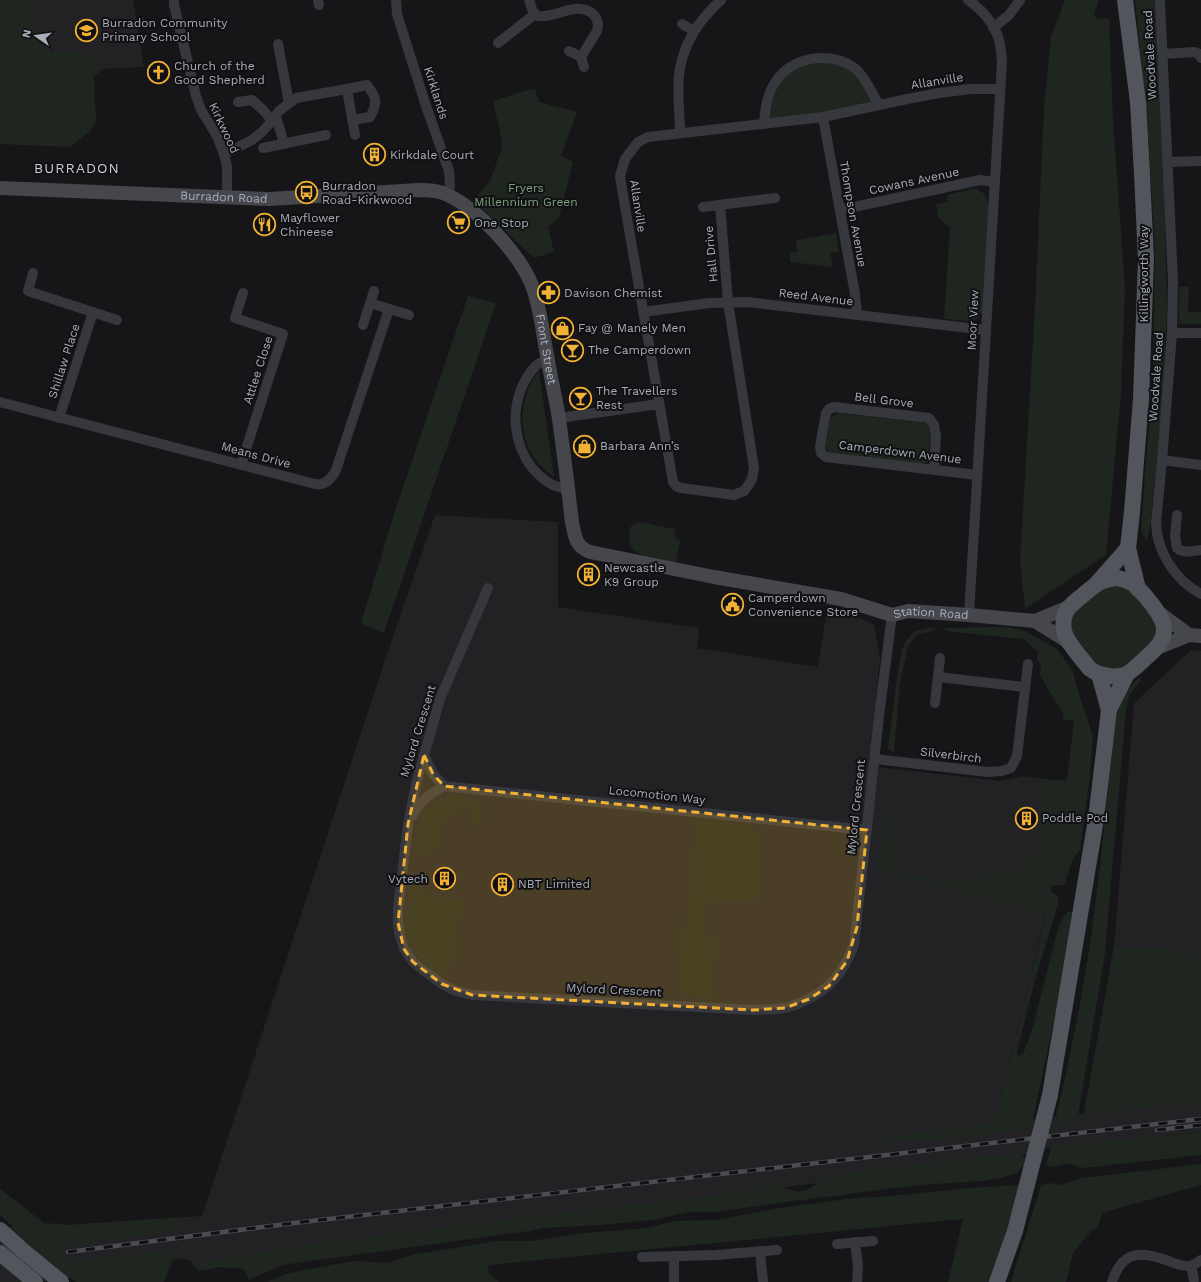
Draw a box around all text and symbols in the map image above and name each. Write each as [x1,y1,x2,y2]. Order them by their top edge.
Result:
street label: Woodvale Road [1141,10,1159,100]
north arrow [16,16,56,56]
place label: Burradon Community Primary School [102,16,228,44]
school or university icon: Burradon Community Primary School [73,17,99,43]
text: N [19,28,34,39]
place label: Church of the Good Shepherd [174,59,265,87]
church icon: Church of the Good Shepherd [146,60,172,86]
street label: Kirklands [421,65,451,121]
street label: Allanville [910,70,964,92]
street label: Kirkwood [206,100,242,156]
building icon: Kirkdale Court [362,142,388,168]
place label: Kirkdale Court [390,148,474,162]
district label: BURRADON [34,160,120,176]
street label: Thompson Avenue [837,160,869,268]
street label: Cowans Avenue [868,165,960,197]
place label: Burradon Road-Kirkwood [322,179,412,207]
street label: Allanville [627,179,649,233]
bus stop icon: Burradon Road-Kirkwood [294,180,320,206]
park label: Fryers Millennium Green [474,181,578,209]
street label: Burradon Road [180,188,268,206]
supermarket icon: One Stop [445,210,471,236]
place label: Mayflower Chineese [280,211,340,239]
restaurant icon: Mayflower Chineese [252,212,278,238]
place label: One Stop [474,216,529,230]
street label: Hall Drive [702,225,720,283]
street label: Killingworth Way [1137,225,1151,322]
pharmacy icon: Davison Chemist [536,280,562,306]
street label: Reed Avenue [778,285,854,309]
place label: Davison Chemist [564,286,662,300]
street label: Moor View [964,289,982,351]
street label: Front Street [533,313,559,386]
shop icon: Fay @ Manely Men [549,315,575,341]
place label: Fay @ Manely Men [578,321,686,335]
street label: Shillaw Place [45,322,83,400]
street label: Woodvale Road [1146,332,1166,422]
street label: Attlee Close [240,334,276,406]
bar icon: The Camperdown [559,337,585,363]
place label: The Camperdown [588,343,691,357]
place label: The Travellers Rest [596,384,677,412]
bar icon: The Travellers Rest [567,385,593,411]
street label: Bell Grove [854,389,914,411]
shop icon: Barbara Ann’s [572,433,598,459]
street label: Camperdown Avenue [838,438,962,466]
street label: Means Drive [220,439,292,471]
place label: Barbara Ann’s [600,439,680,453]
place label: Newcastle K9 Group [604,561,665,589]
building icon: Newcastle K9 Group [575,562,601,588]
place label: Camperdown Convenience Store [748,591,858,619]
public building icon: Camperdown Convenience Store [719,592,745,618]
street label: Station Road [892,604,969,622]
street label: Mylord Crescent [397,683,439,779]
street label: Silverbirch [919,744,983,766]
street label: Mylord Crescent [844,759,868,855]
street label: Locomotion Way [608,783,707,807]
building icon: Poddle Pod [1013,805,1039,831]
place label: Poddle Pod [1042,811,1108,825]
building icon: Vytech [431,866,457,892]
building icon: NBT Limited [490,871,516,897]
place label: Vytech [388,872,428,886]
place label: NBT Limited [518,877,590,891]
street label: Mylord Crescent [566,981,662,999]

